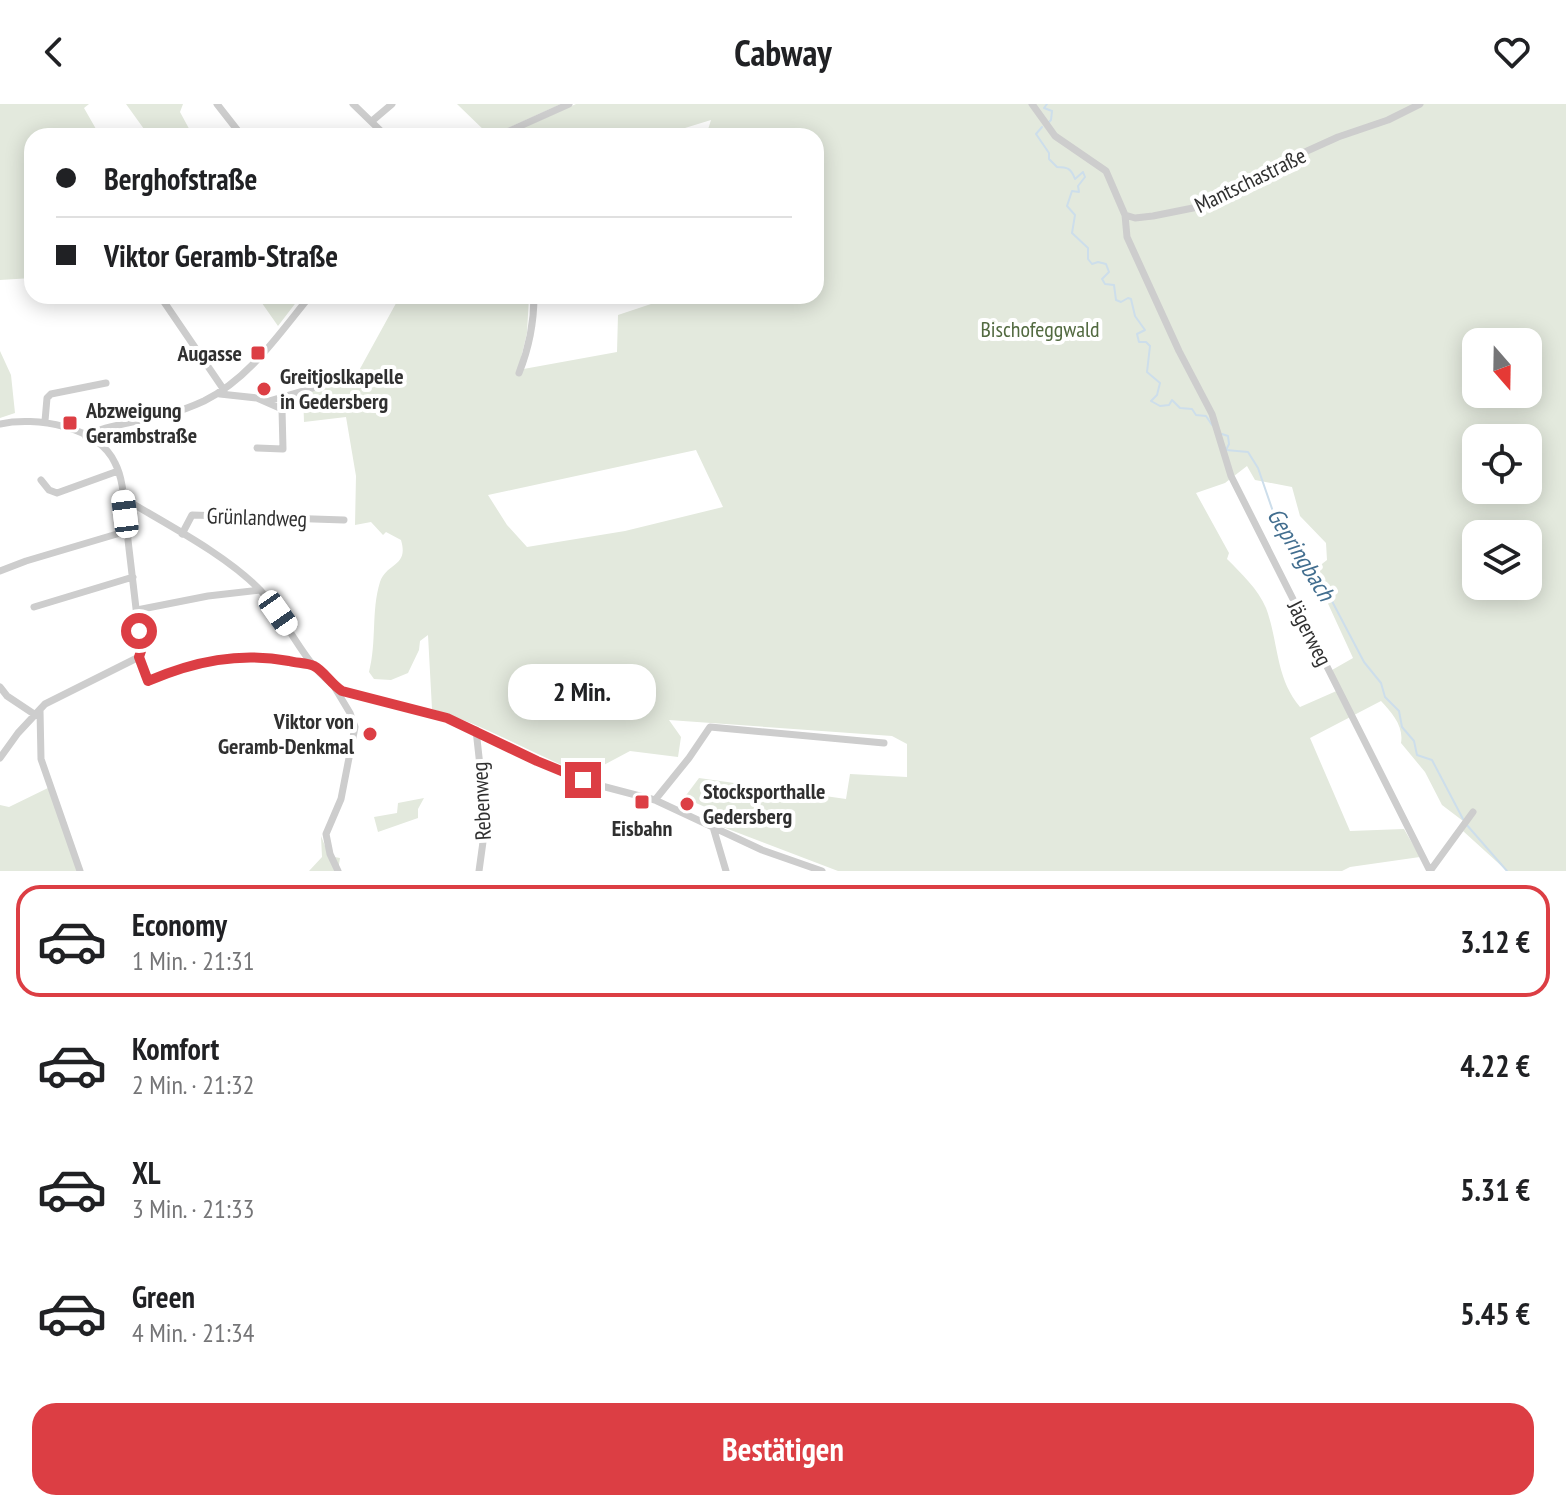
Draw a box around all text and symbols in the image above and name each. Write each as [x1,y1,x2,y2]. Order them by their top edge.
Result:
text: Cabway [734,29,832,76]
icon: back [32,30,76,74]
icon: heart [1490,30,1534,74]
street label: Mantschastraße [1190,141,1310,219]
text: Berghofstraße [104,159,257,198]
text: Viktor Geramb-Straße [104,236,338,275]
park label: Bischofeggwald [980,315,1100,343]
north arrow [1462,328,1542,408]
map controls [1462,328,1542,600]
place label: Augasse [177,339,242,367]
marker: Augasse [249,344,267,362]
place label: Greitjoslkapelle in Gedersberg [280,362,404,415]
marker: Greitjoslkapelle in Gedersberg [255,380,273,398]
place label: Abzweigung Gerambstraße [85,396,197,449]
marker: Abzweigung Gerambstraße [61,414,79,432]
button: locate [1462,424,1542,504]
car [110,489,140,539]
street label: Grünlandweg [206,501,308,533]
water label: Gepringbach [1260,502,1342,608]
button: layers [1462,520,1542,600]
car [254,586,302,640]
street label: Jägerweg [1281,595,1338,671]
route start [121,613,157,649]
callout: 2 Min. [509,664,657,720]
text: 2 Min. [553,675,611,708]
place label: Viktor von Geramb-Denkmal [218,707,355,760]
marker: Viktor von Geramb-Denkmal [361,725,379,743]
street label: Rebenweg [465,761,497,841]
route end [565,762,601,798]
place label: Stocksporthalle Gedersberg [703,777,825,830]
marker: Eisbahn [633,793,651,811]
marker: Stocksporthalle Gedersberg [678,795,696,813]
place label: Eisbahn [612,814,672,842]
icon: car [36,905,108,977]
text: Economy [132,905,227,944]
text: 3.12 € [1460,922,1530,961]
text: 1 Min. · 21:31 [132,944,254,977]
icon: car [36,1029,108,1101]
text: Komfort [132,1029,219,1068]
text: 4.22 € [1460,1046,1530,1085]
text: 2 Min. · 21:32 [132,1068,254,1101]
icon: car [36,1153,108,1225]
text: XL [132,1153,161,1192]
text: 5.31 € [1460,1170,1530,1209]
text: 3 Min. · 21:33 [132,1192,254,1225]
icon: car [36,1277,108,1349]
text: Green [132,1277,195,1316]
text: 5.45 € [1460,1294,1530,1333]
text: 4 Min. · 21:34 [132,1316,254,1349]
button: Bestätigen [32,1403,1534,1495]

